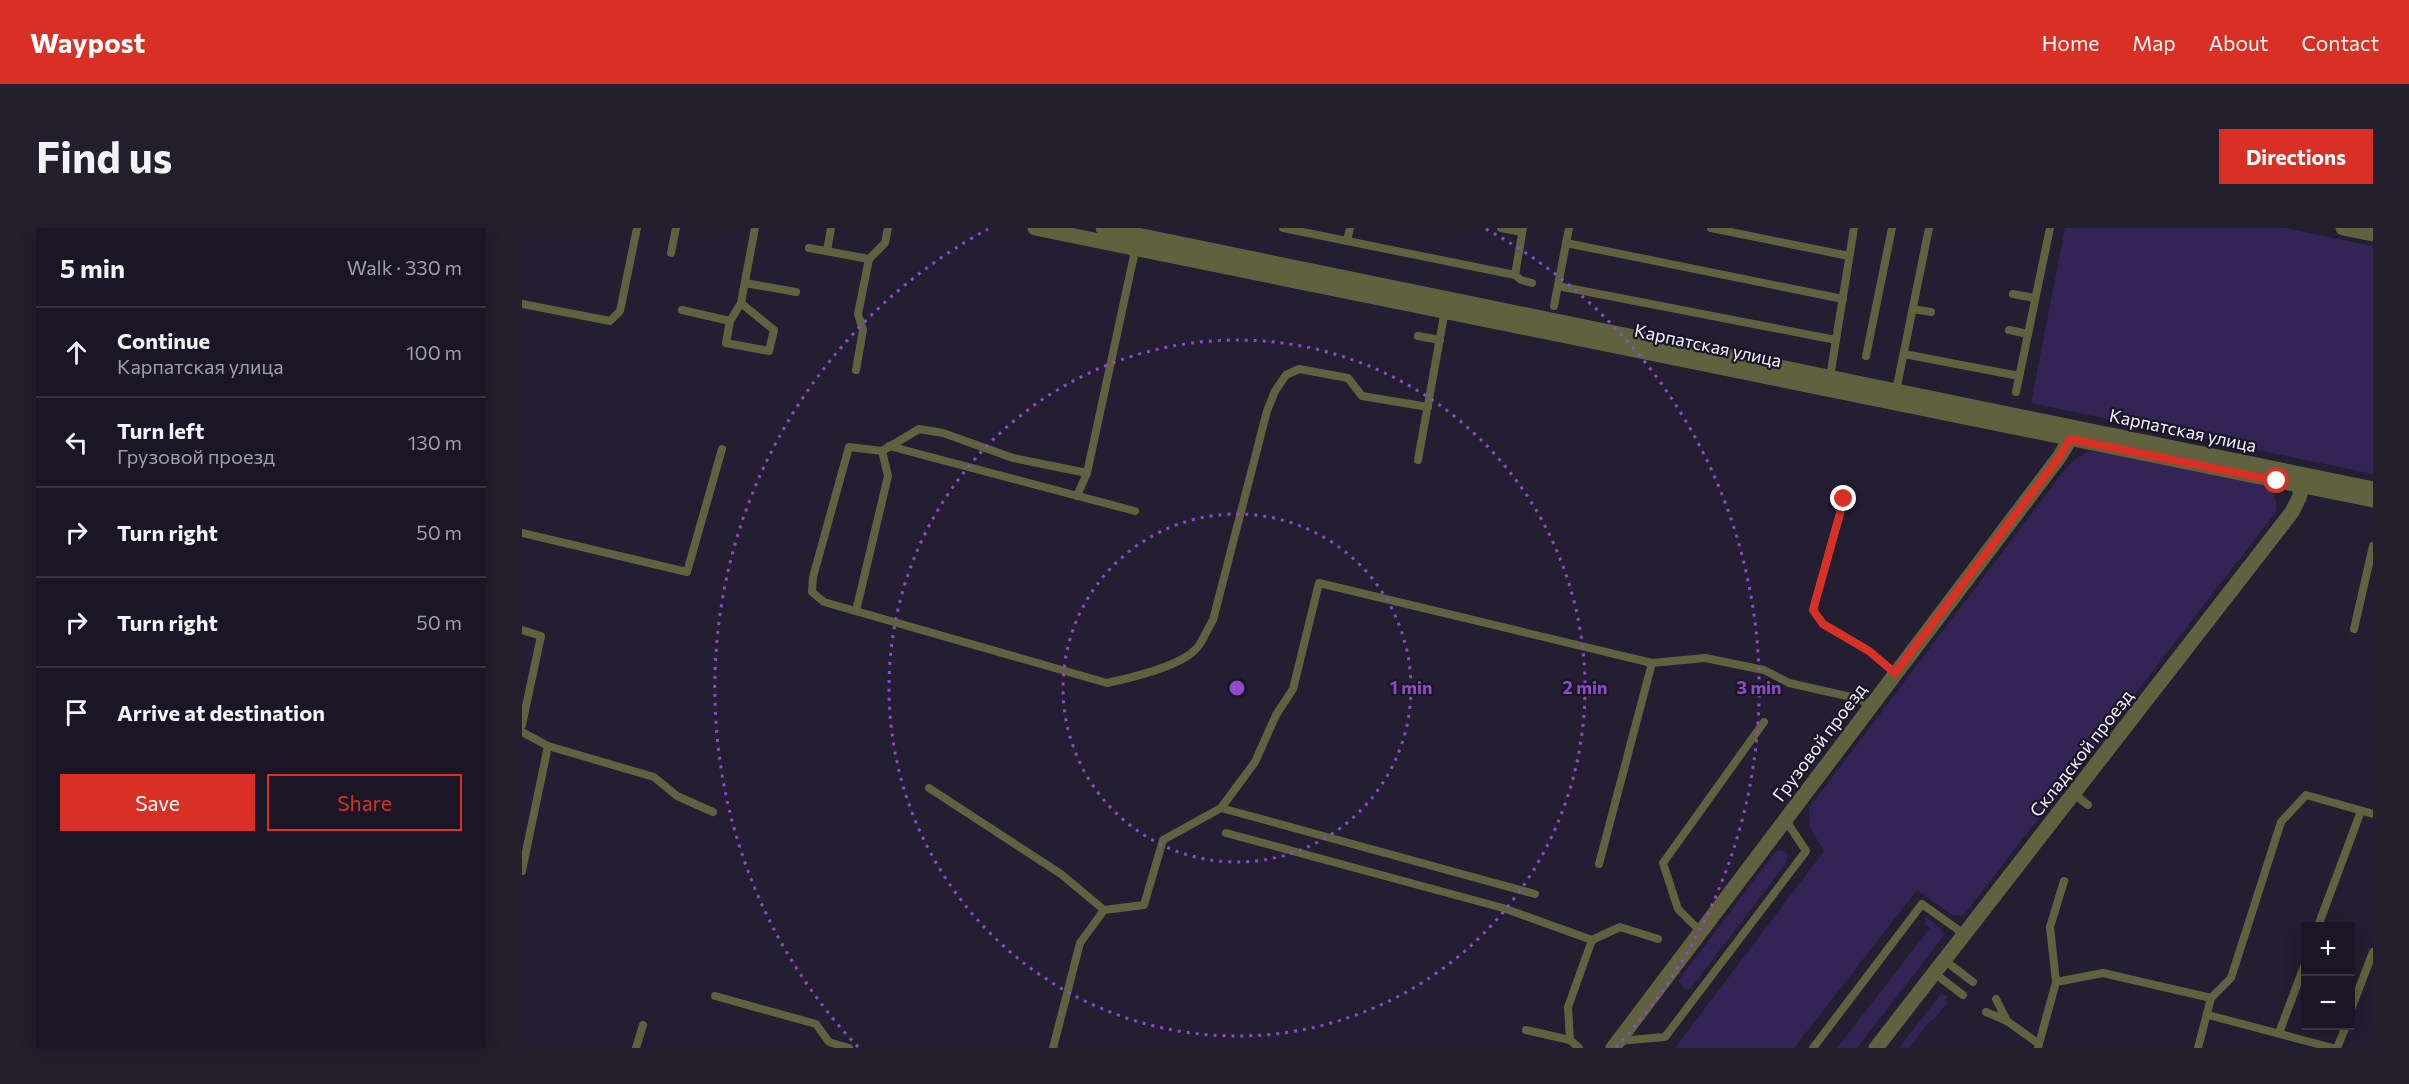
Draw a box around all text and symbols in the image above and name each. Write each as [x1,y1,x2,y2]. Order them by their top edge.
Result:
text: Waypost [30,25,145,59]
text: Home [2042,30,2099,55]
text: Map [2132,30,2176,55]
text: About [2209,30,2268,55]
text: Contact [2301,30,2379,55]
button: Directions [2219,129,2373,184]
text: Find us [36,130,172,182]
text: 5 min [60,252,125,283]
text: Walk · 330 m [347,255,462,279]
street label: Карпатская улица [1632,319,1784,371]
text: Continue [117,327,210,354]
icon: ahead [60,336,93,369]
text: 100 m [406,340,462,364]
text: Карпатская улица [117,354,284,378]
street label: Карпатская улица [2107,404,2259,456]
text: Turn left [117,417,204,444]
icon: left [60,426,93,459]
text: 130 m [408,430,462,454]
text: Грузовой проезд [117,444,275,468]
route start [2263,467,2289,493]
route end [1830,485,1856,511]
icon: right [60,516,93,549]
text: Turn right [117,519,218,546]
text: 50 m [416,520,462,544]
icon: right [60,606,93,639]
text: Turn right [117,609,218,636]
text: 50 m [416,610,462,634]
text: 1 min [1390,676,1432,698]
text: 2 min [1563,676,1607,698]
text: 3 min [1736,676,1782,698]
centre of rings [1227,678,1247,698]
street label: Грузовой проезд [1767,678,1871,805]
street label: Складской проезд [2025,685,2138,821]
icon: arrive [60,696,93,729]
text: Arrive at destination [117,699,325,726]
button: Save [60,774,255,831]
button: Share [267,774,462,831]
map controls [2301,922,2355,1030]
button: + [2301,922,2355,976]
button: − [2301,976,2355,1030]

